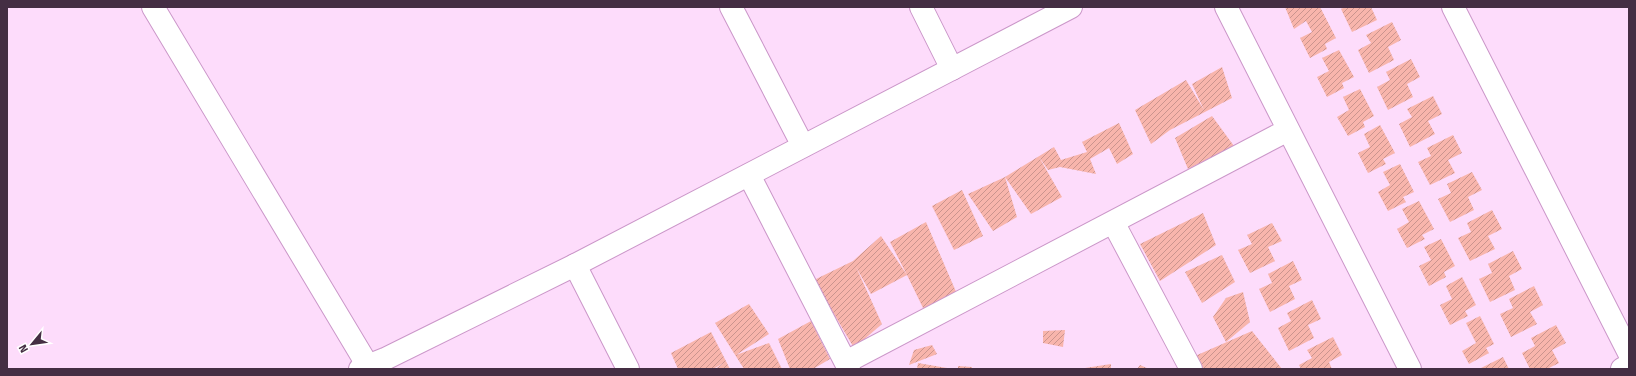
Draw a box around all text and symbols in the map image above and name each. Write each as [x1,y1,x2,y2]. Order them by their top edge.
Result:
north arrow [12,324,52,364]
text: N [16,342,31,355]

